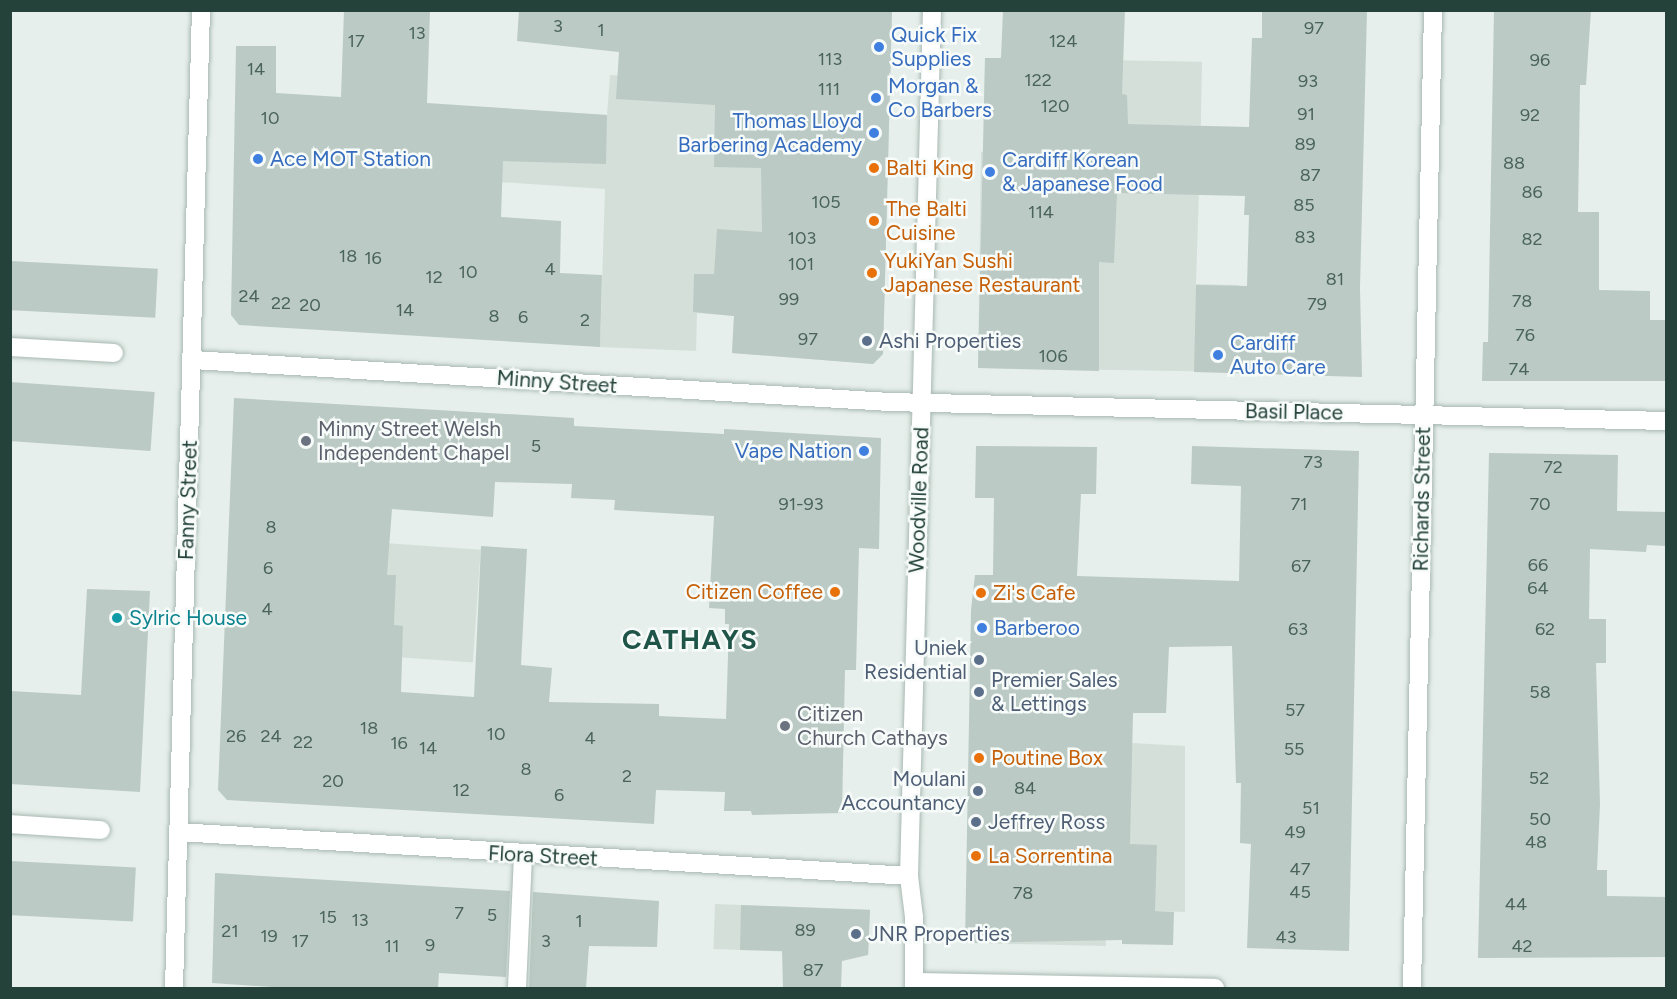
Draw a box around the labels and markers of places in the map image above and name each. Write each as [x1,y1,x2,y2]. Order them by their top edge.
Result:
place label: Quick Fix Supplies [891,22,977,72]
marker: Quick Fix Supplies [872,40,886,54]
place label: Morgan & Co Barbers [888,73,992,123]
marker: Morgan & Co Barbers [869,91,883,105]
place label: Thomas Lloyd Barbering Academy [678,108,862,158]
marker: Thomas Lloyd Barbering Academy [867,126,881,140]
place label: Ace MOT Station [270,146,431,172]
place label: Cardiff Korean & Japanese Food [1002,147,1163,197]
marker: Ace MOT Station [251,152,265,166]
place label: Balti King [886,155,974,181]
marker: Balti King [867,161,881,175]
marker: Cardiff Korean & Japanese Food [983,165,997,179]
place label: The Balti Cuisine [886,196,967,246]
marker: The Balti Cuisine [867,214,881,228]
place label: YukiYan Sushi Japanese Restaurant [884,248,1080,298]
marker: YukiYan Sushi Japanese Restaurant [865,266,879,280]
place label: Ashi Properties [879,328,1021,354]
place label: Cardiff Auto Care [1230,330,1326,380]
marker: Ashi Properties [860,334,874,348]
marker: Cardiff Auto Care [1211,348,1225,362]
place label: Minny Street Welsh Independent Chapel [318,416,509,466]
marker: Minny Street Welsh Independent Chapel [299,434,313,448]
place label: Vape Nation [735,438,852,464]
marker: Vape Nation [857,444,871,458]
place label: Citizen Coffee [686,579,823,605]
place label: Zi's Cafe [993,580,1076,606]
marker: Citizen Coffee [828,585,842,599]
marker: Zi's Cafe [974,586,988,600]
place label: Sylric House [129,605,247,631]
marker: Sylric House [110,611,124,625]
place label: Barberoo [994,615,1080,641]
marker: Barberoo [975,621,989,635]
place label: Uniek Residential [864,635,967,685]
marker: Uniek Residential [972,653,986,667]
place label: Premier Sales & Lettings [991,667,1118,717]
marker: Premier Sales & Lettings [972,685,986,699]
place label: Citizen Church Cathays [797,701,948,751]
marker: Citizen Church Cathays [778,719,792,733]
place label: Poutine Box [991,745,1103,771]
marker: Poutine Box [972,751,986,765]
place label: Moulani Accountancy [841,766,966,816]
marker: Moulani Accountancy [971,784,985,798]
place label: Jeffrey Ross [988,809,1105,835]
marker: Jeffrey Ross [969,815,983,829]
place label: La Sorrentina [988,843,1113,869]
marker: La Sorrentina [969,849,983,863]
place label: JNR Properties [868,921,1010,947]
marker: JNR Properties [849,927,863,941]

